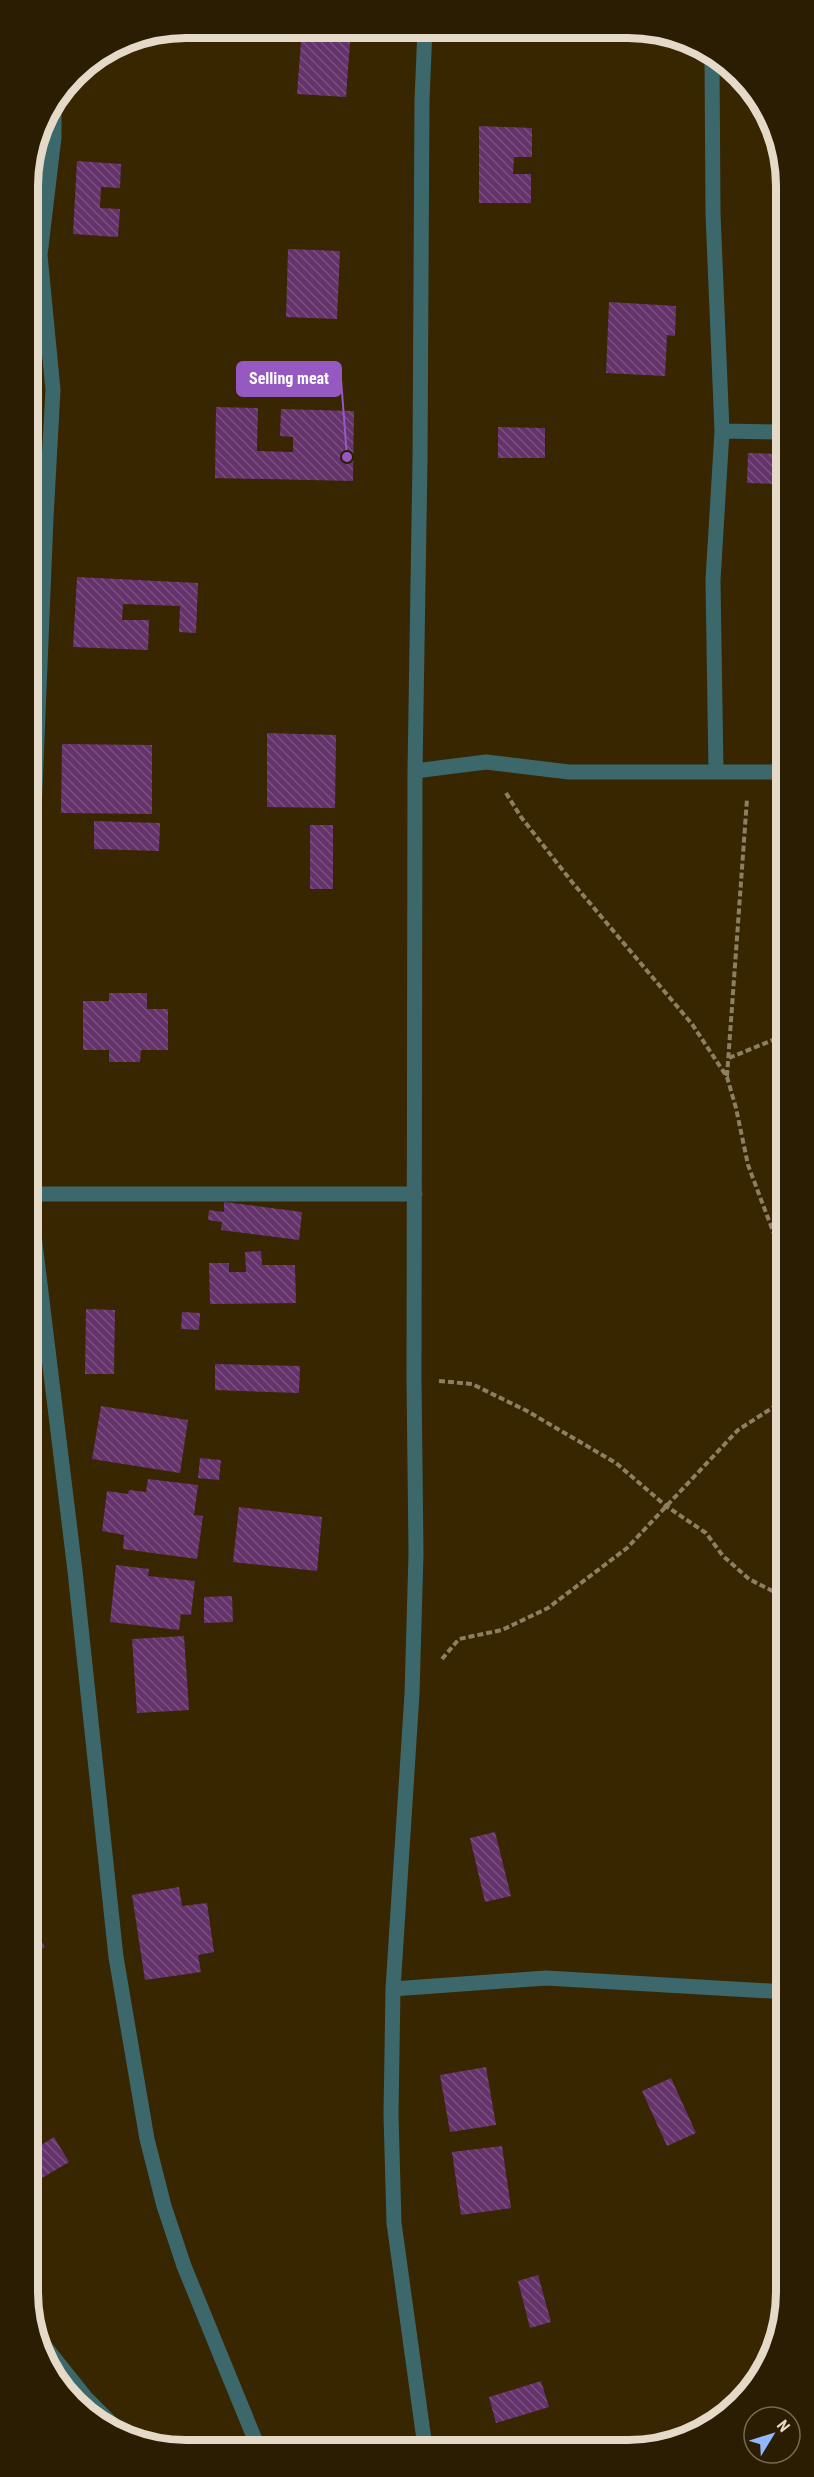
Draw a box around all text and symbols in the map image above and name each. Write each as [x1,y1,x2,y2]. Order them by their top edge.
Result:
callout: Selling meat [237,362,341,396]
text: Selling meat [249,369,329,388]
north arrow [742,2405,802,2465]
text: N [773,2416,794,2436]

